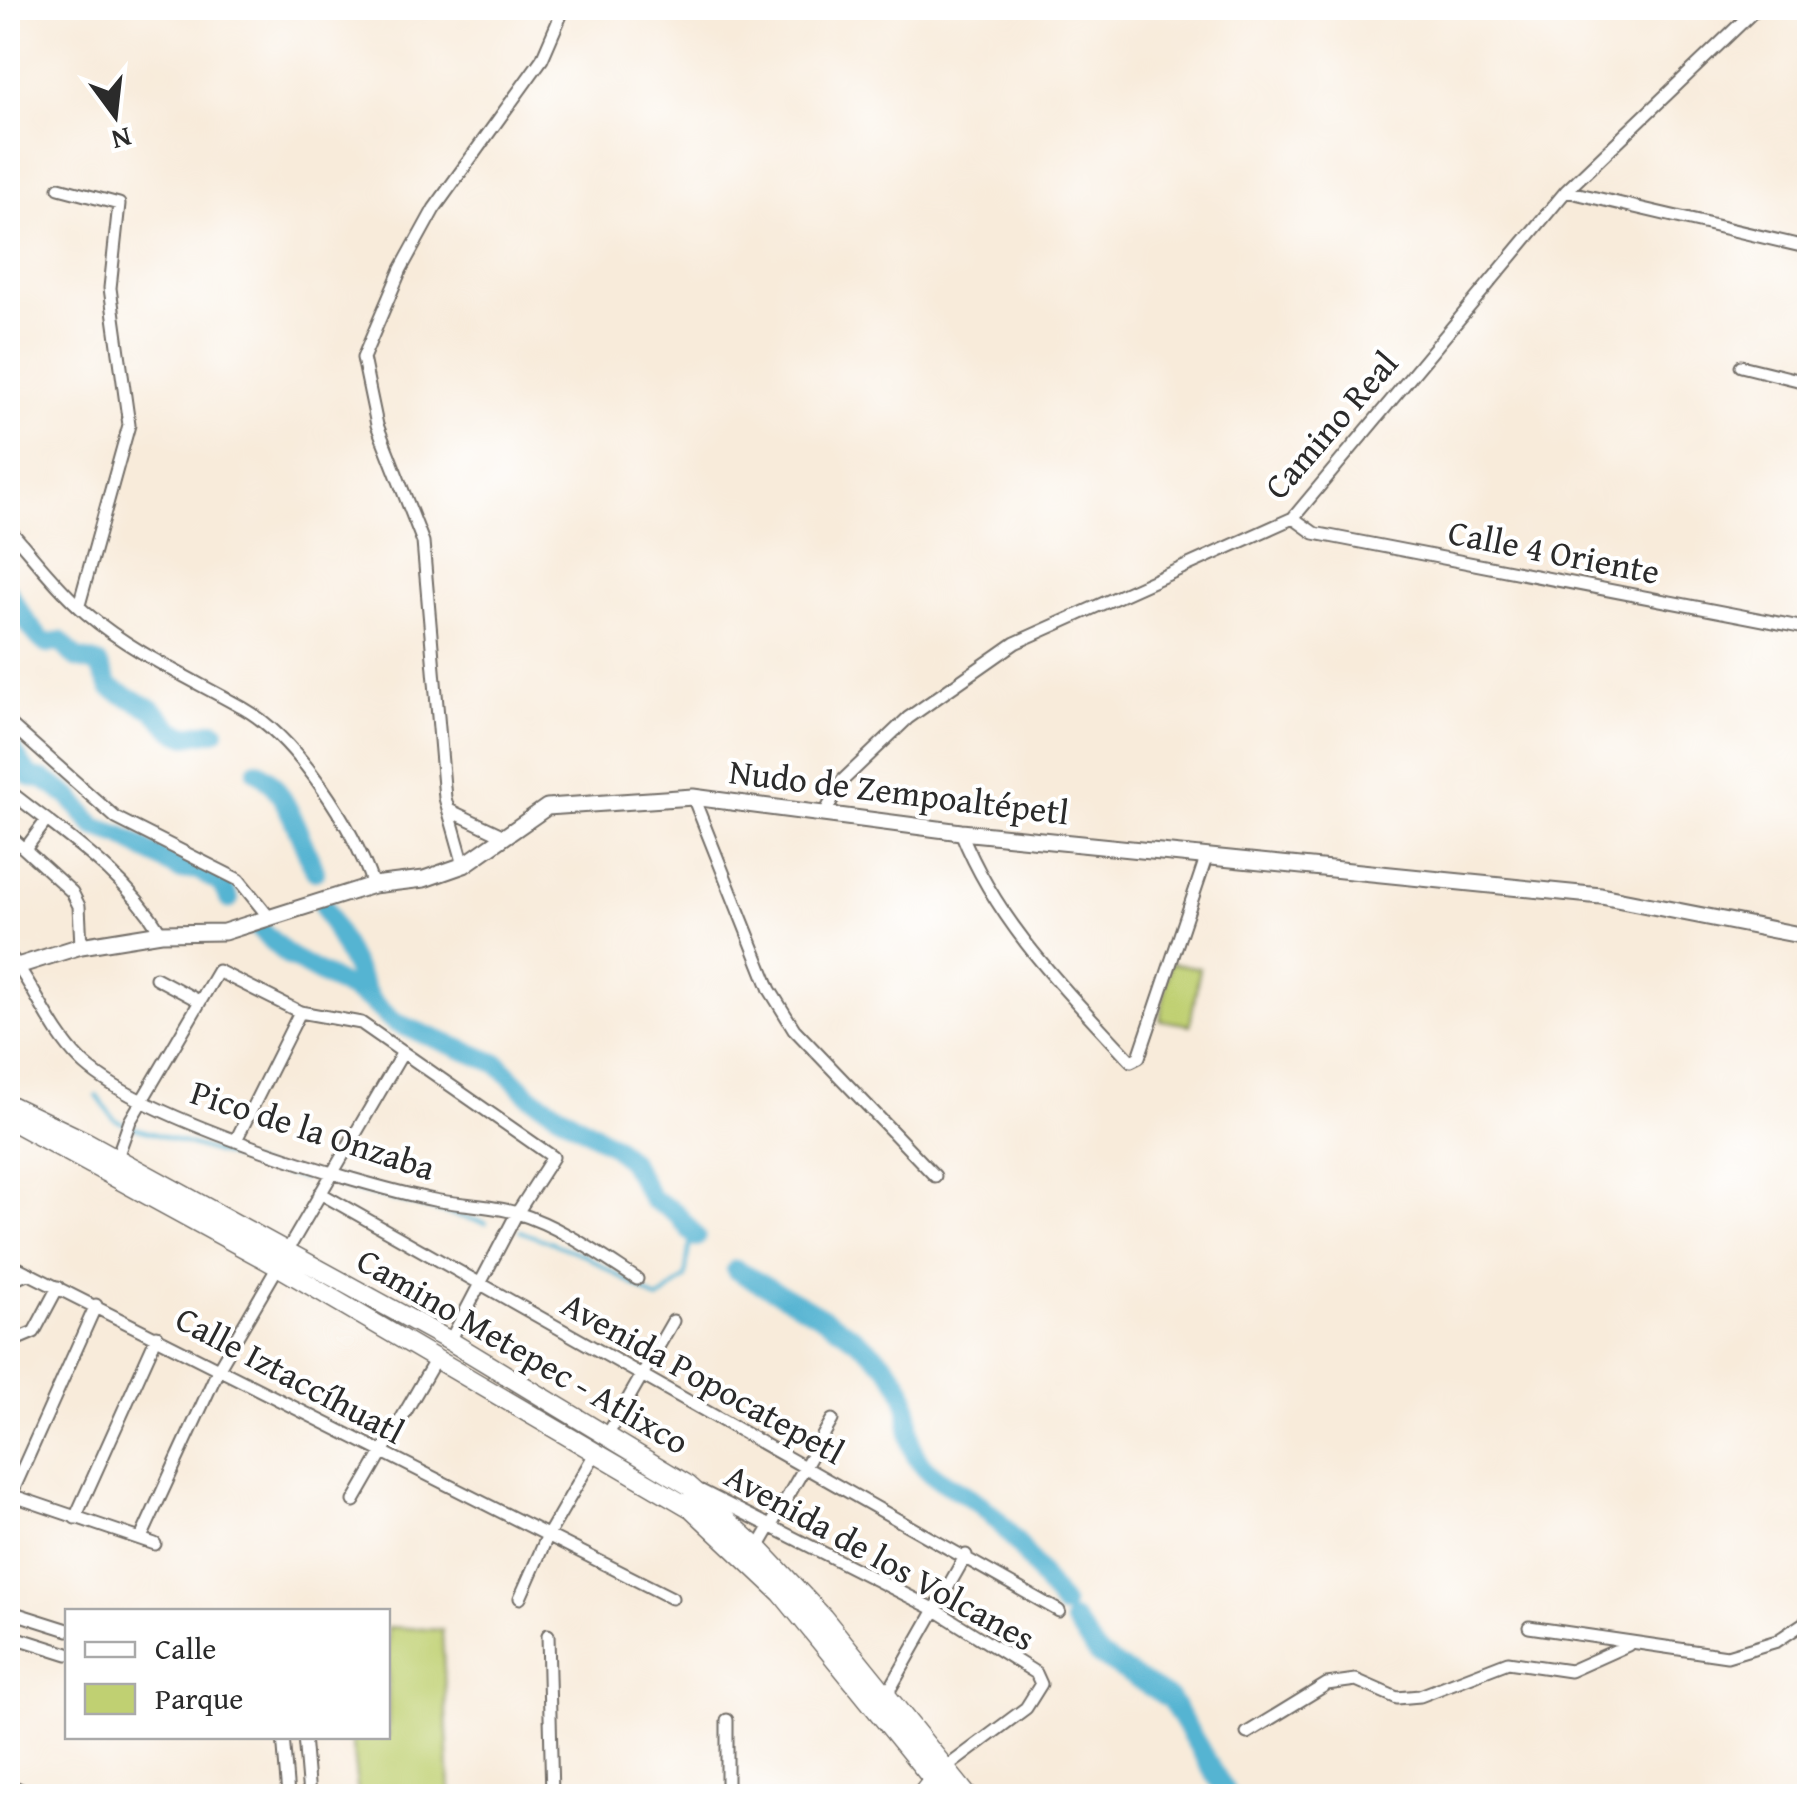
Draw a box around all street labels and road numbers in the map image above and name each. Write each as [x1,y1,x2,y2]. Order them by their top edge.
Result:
street label: Camino Real [1252,339,1410,510]
street label: Calle 4 Oriente [1444,506,1664,597]
street label: Nudo de Zempoaltépetl [726,745,1072,838]
street label: Pico de la Onzaba [184,1066,442,1193]
street label: Camino Metepec - Atlixco [348,1235,699,1467]
street label: Avenida Popocatepetl [552,1278,854,1477]
street label: Calle Iztaccíhuatl [167,1293,414,1456]
street label: Avenida de los Volcanes [716,1450,1045,1663]

